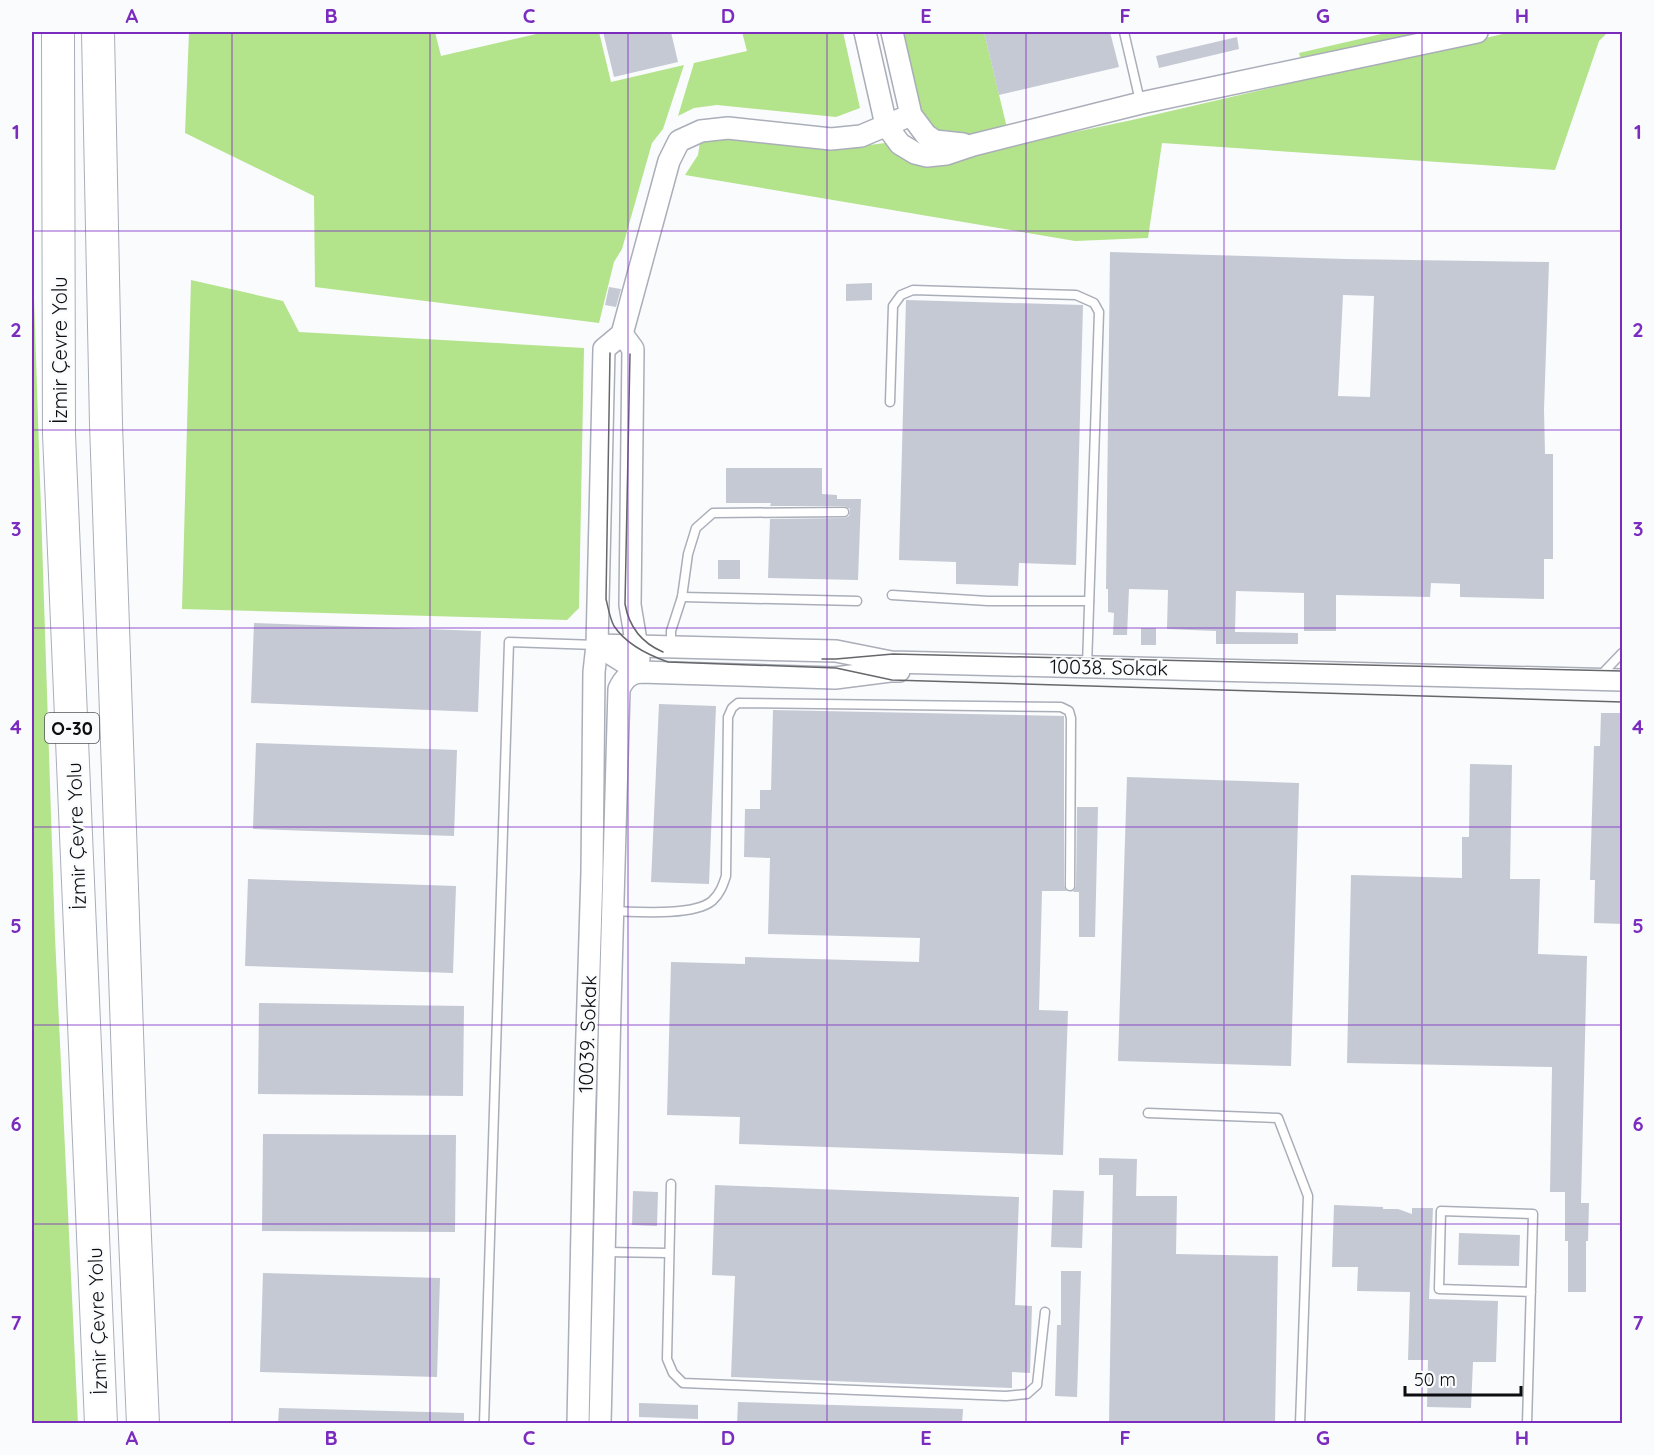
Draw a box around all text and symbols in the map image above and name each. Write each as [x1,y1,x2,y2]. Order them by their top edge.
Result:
text: A [126,3,139,28]
text: B [324,3,338,28]
text: C [523,3,536,28]
text: D [721,3,735,28]
text: E [920,3,932,28]
text: F [1119,3,1131,28]
text: G [1316,3,1330,28]
text: H [1515,3,1529,28]
text: 1 [12,119,20,144]
text: 1 [1634,119,1642,144]
street label: İzmir Çevre Yolu [47,276,72,424]
text: 2 [10,317,22,342]
text: 2 [1632,317,1644,342]
text: 3 [11,516,21,541]
text: 3 [1633,516,1643,541]
street label: 10038. Sokak [1050,653,1168,681]
road number: O-30 [45,713,99,743]
text: 4 [10,714,22,739]
text: 4 [1632,714,1644,739]
street label: İzmir Çevre Yolu [61,762,91,910]
text: 5 [10,913,22,938]
text: 5 [1632,913,1644,938]
street label: 10039. Sokak [572,975,602,1093]
text: 6 [10,1111,22,1136]
text: 6 [1632,1111,1644,1136]
street label: İzmir Çevre Yolu [82,1247,112,1395]
text: 7 [11,1310,22,1335]
text: 7 [1633,1310,1644,1335]
scale bar [1405,1359,1520,1397]
text: 50 m [1414,1368,1456,1391]
text: A [126,1425,139,1450]
text: B [324,1425,338,1450]
text: C [523,1425,536,1450]
text: D [721,1425,735,1450]
text: E [920,1425,932,1450]
text: F [1119,1425,1131,1450]
text: G [1316,1425,1330,1450]
text: H [1515,1425,1529,1450]

